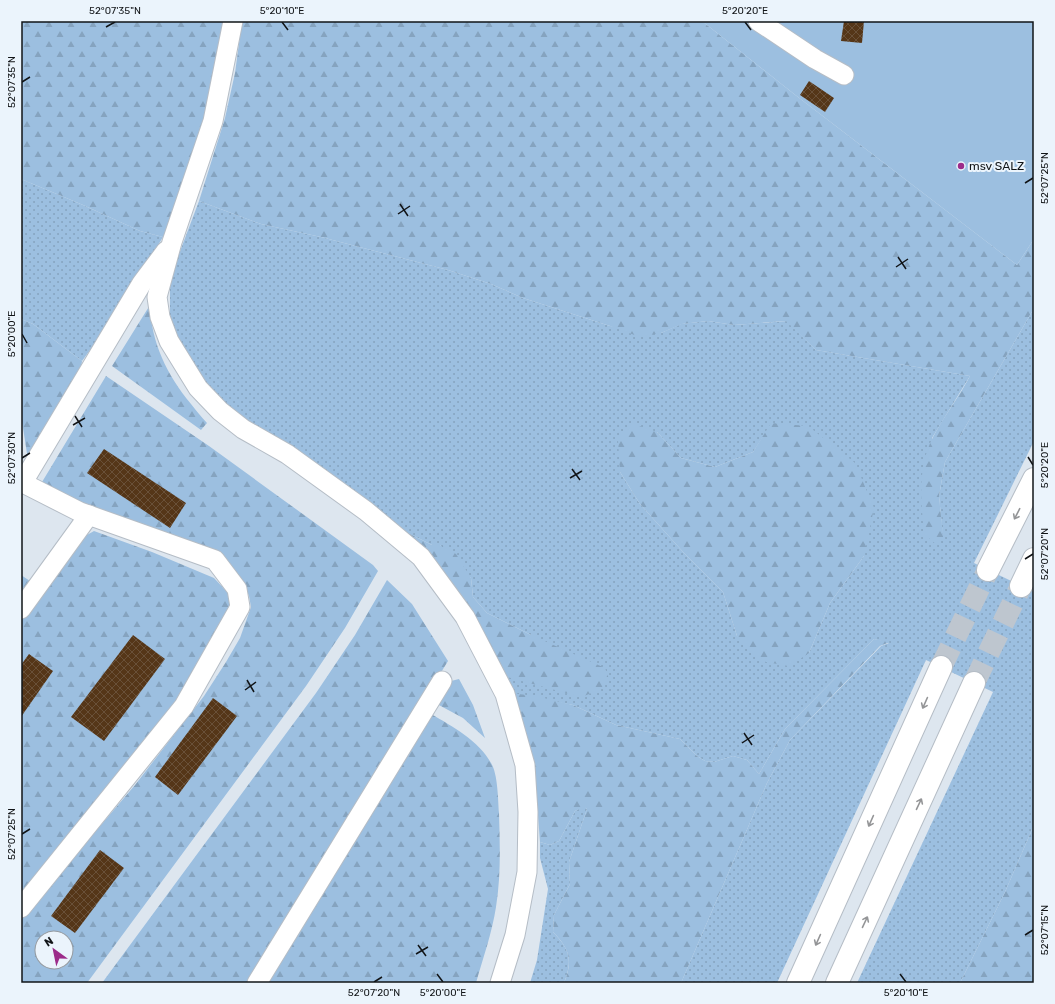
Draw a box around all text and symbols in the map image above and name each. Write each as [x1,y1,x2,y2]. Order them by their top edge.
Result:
text: 52°07'35"N [89,5,141,17]
text: 5°20'10"E [260,5,304,17]
text: 5°20'20"E [722,5,768,17]
text: 52°07'35"N [6,56,18,108]
text: 52°07'25"N [1039,152,1051,204]
place label: msv SALZ [969,159,1024,173]
marker: msv SALZ [956,161,966,171]
text: 5°20'00"E [6,311,18,357]
text: 52°07'30"N [6,432,18,484]
text: 5°20'20"E [1039,442,1051,488]
one-way arrow [1012,508,1020,520]
text: 52°07'20"N [1039,528,1051,580]
one-way arrow [921,697,928,709]
one-way arrow [916,798,923,810]
text: 52°07'25"N [6,808,18,860]
one-way arrow [867,815,875,827]
text: 52°07'15"N [1039,905,1051,955]
one-way arrow [862,916,869,928]
north arrow [34,930,74,970]
one-way arrow [813,933,821,945]
text: N [42,934,56,950]
text: 52°07'20"N [348,987,400,999]
text: 5°20'00"E [420,987,466,999]
text: 5°20'10"E [884,987,928,999]

